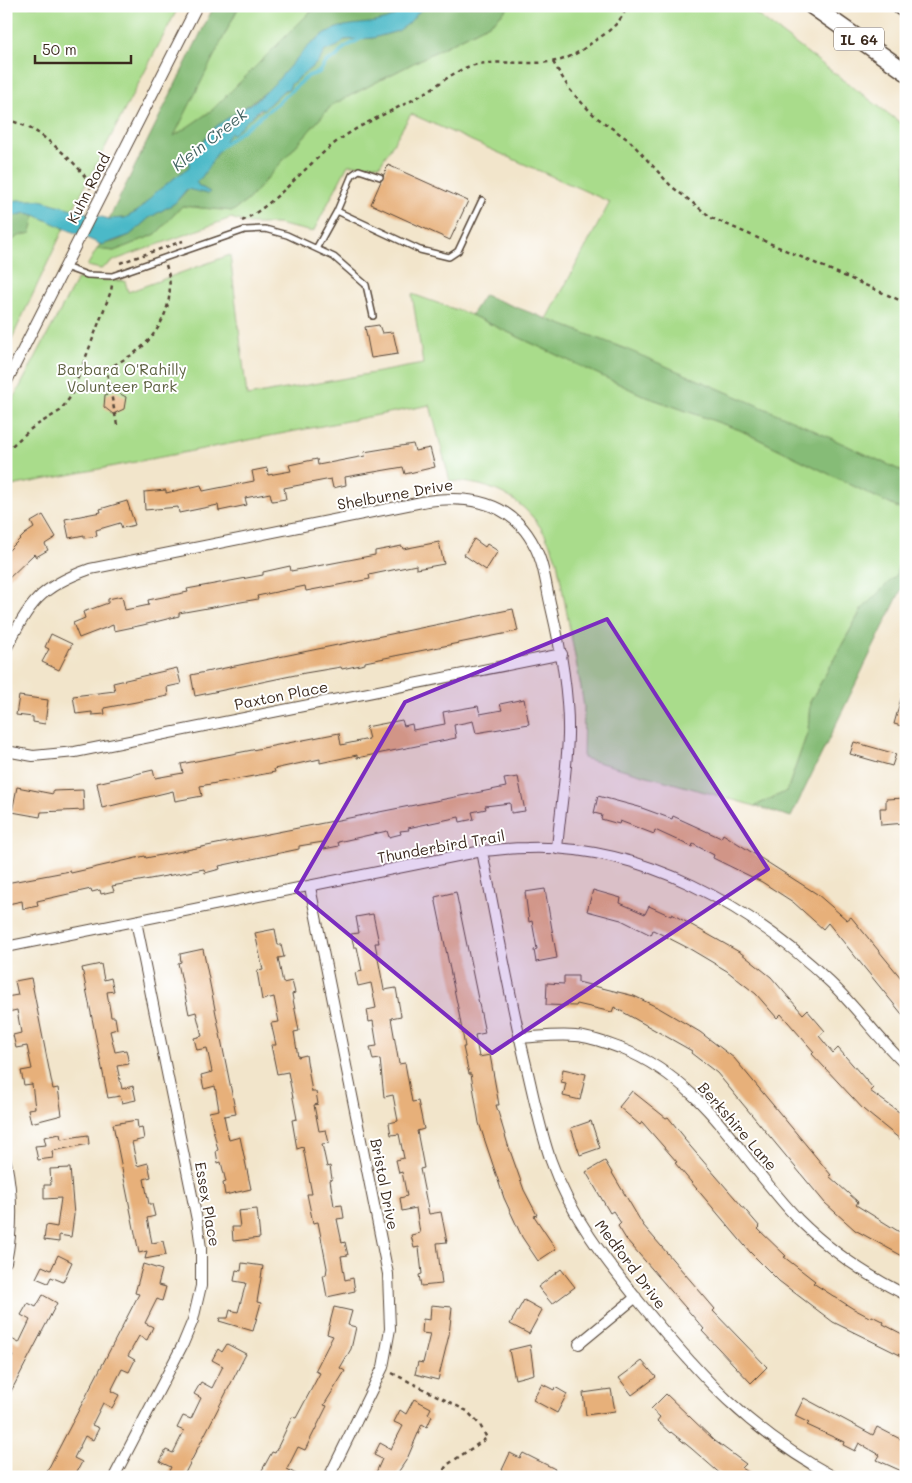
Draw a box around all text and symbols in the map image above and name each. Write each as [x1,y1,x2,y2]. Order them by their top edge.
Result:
road number: IL 64 [834,28,884,50]
scale bar [35,32,131,64]
text: 50 m [42,39,77,59]
water label: Klein Creek [167,103,251,175]
street label: Kuhn Road [62,149,114,227]
park label: Barbara O'Rahilly Volunteer Park [57,359,187,396]
street label: Shelburne Drive [336,474,454,514]
street label: Paxton Place [232,676,330,714]
street label: Thunderbird Trail [376,825,506,867]
street label: Berkshire Lane [694,1078,782,1174]
street label: Bristol Drive [366,1137,404,1231]
street label: Essex Place [191,1160,225,1248]
street label: Medford Drive [591,1215,671,1313]

